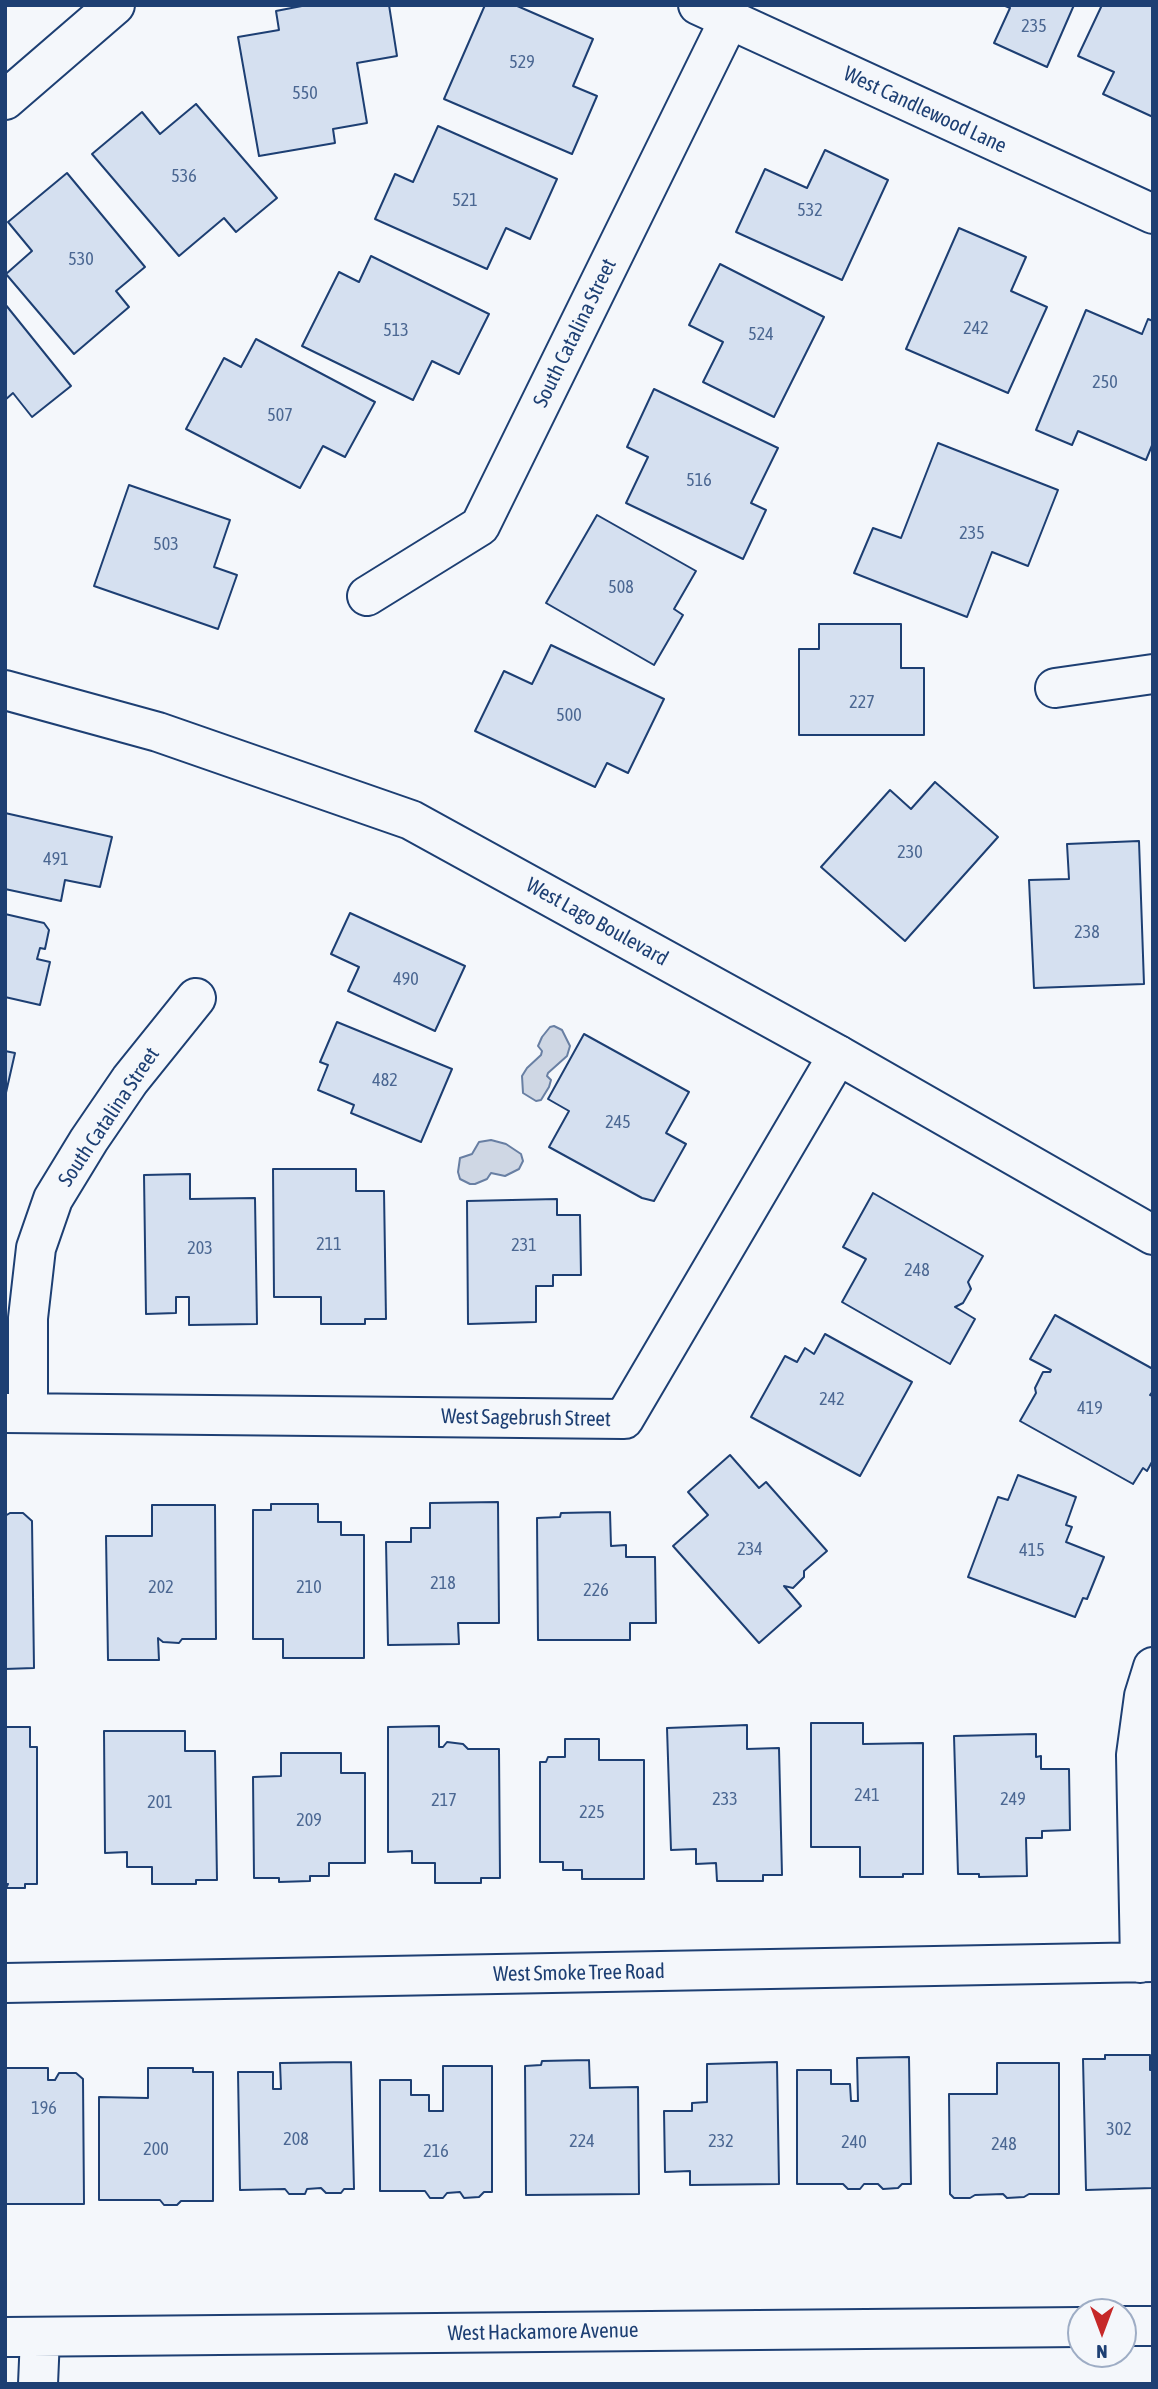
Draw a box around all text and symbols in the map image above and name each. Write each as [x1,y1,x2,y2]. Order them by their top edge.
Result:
house number: 235 [1021,15,1047,37]
house number: 529 [509,51,535,73]
street label: West Candlewood Lane [839,61,1011,159]
house number: 550 [292,82,318,104]
house number: 536 [171,165,197,187]
house number: 521 [452,189,478,211]
house number: 532 [797,199,823,221]
house number: 530 [68,248,94,270]
street label: South Catalina Street [528,255,622,411]
house number: 242 [963,317,989,339]
house number: 513 [383,319,409,341]
house number: 524 [748,323,774,345]
house number: 250 [1092,371,1118,393]
house number: 507 [267,404,293,426]
house number: 516 [686,469,712,491]
house number: 235 [959,522,985,544]
house number: 503 [153,533,179,555]
house number: 508 [608,576,634,598]
house number: 227 [849,691,875,713]
house number: 500 [556,704,582,726]
house number: 230 [897,841,923,863]
house number: 491 [43,848,69,870]
street label: West Lago Boulevard [521,873,673,971]
house number: 238 [1074,921,1100,943]
house number: 490 [393,968,419,990]
street label: South Catalina Street [53,1043,165,1191]
house number: 482 [372,1069,398,1091]
house number: 245 [605,1111,631,1133]
house number: 211 [316,1233,342,1255]
house number: 231 [511,1234,537,1256]
house number: 203 [187,1237,213,1259]
house number: 248 [904,1259,930,1281]
house number: 242 [819,1388,845,1410]
house number: 419 [1077,1397,1103,1419]
street label: West Sagebrush Street [441,1404,611,1432]
house number: 234 [737,1538,763,1560]
house number: 415 [1019,1539,1045,1561]
house number: 218 [430,1572,456,1594]
house number: 202 [148,1576,174,1598]
house number: 210 [296,1576,322,1598]
house number: 226 [583,1579,609,1601]
house number: 241 [854,1784,880,1806]
house number: 233 [712,1788,738,1810]
house number: 249 [1000,1788,1026,1810]
house number: 217 [431,1789,457,1811]
house number: 201 [147,1791,173,1813]
house number: 225 [579,1801,605,1823]
house number: 209 [296,1809,322,1831]
street label: West Smoke Tree Road [493,1959,665,1987]
house number: 196 [31,2097,57,2119]
house number: 302 [1106,2118,1132,2140]
house number: 208 [283,2128,309,2150]
house number: 224 [569,2130,595,2152]
house number: 232 [708,2130,734,2152]
house number: 240 [841,2131,867,2153]
house number: 248 [991,2133,1017,2155]
house number: 200 [143,2138,169,2160]
house number: 216 [423,2140,449,2162]
north arrow [1067,2298,1137,2368]
street label: West Hackamore Avenue [447,2318,639,2346]
text: N [1096,2341,1108,2363]

